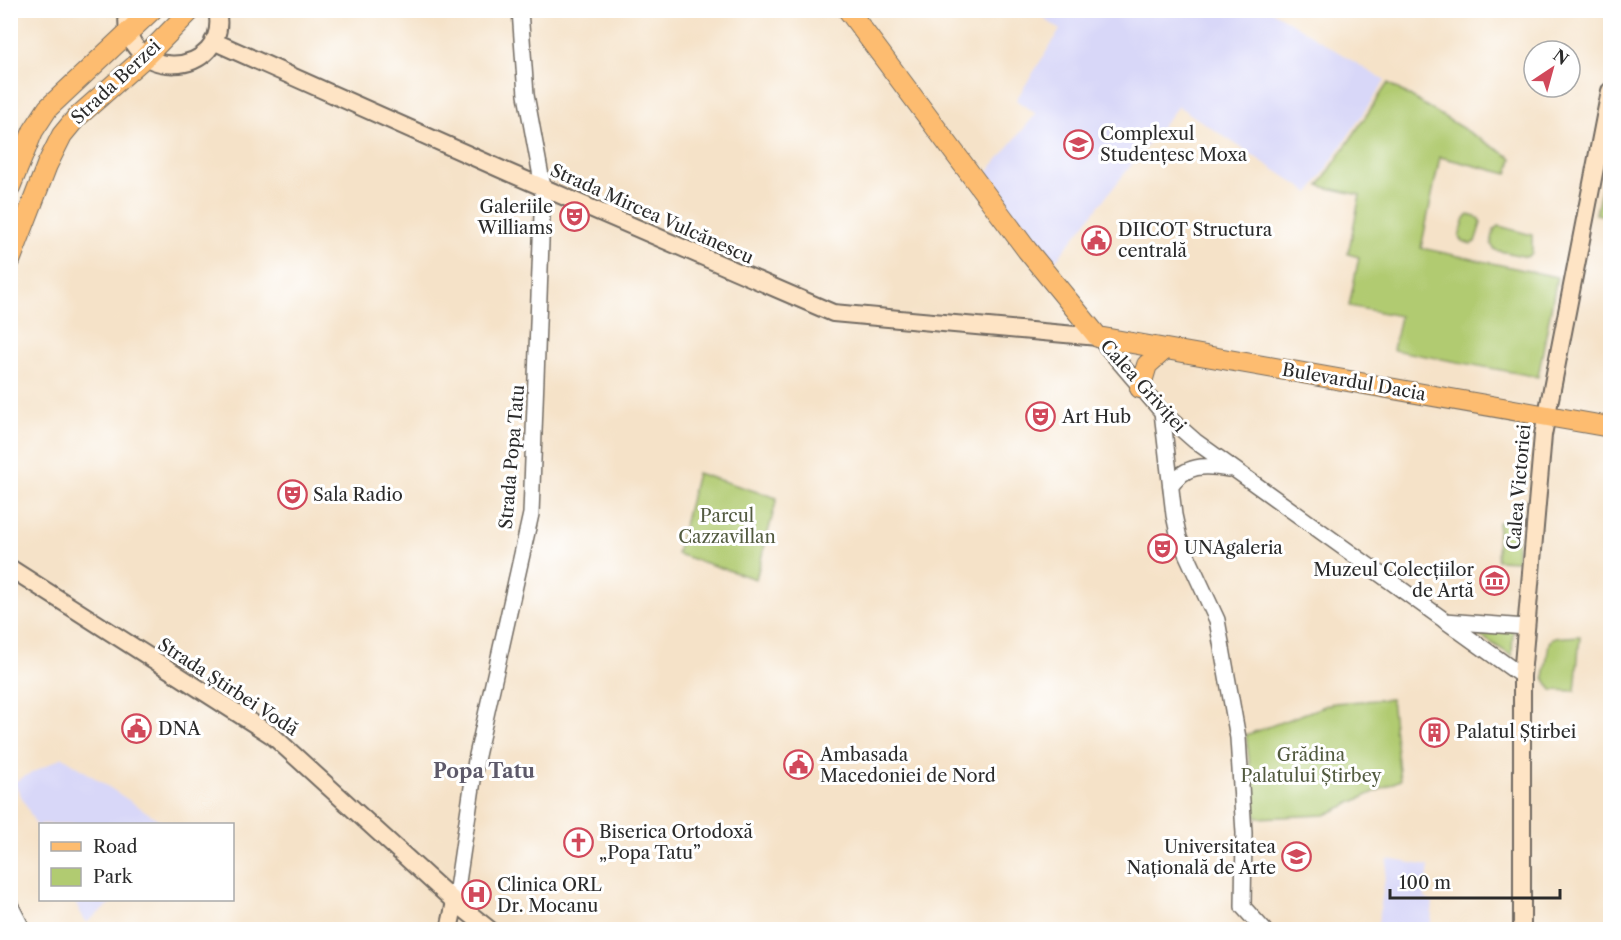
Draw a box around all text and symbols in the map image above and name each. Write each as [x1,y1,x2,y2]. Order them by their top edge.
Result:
street label: Strada Berzei [67,35,166,129]
north arrow [1522,39,1582,99]
text: N [1549,45,1572,69]
place label: Complexul Studențesc Moxa [1100,123,1248,166]
school or university icon: Complexul Studențesc Moxa [1063,128,1095,160]
street label: Strada Mircea Vulcănescu [547,159,757,269]
place label: Galeriile Williams [477,196,553,239]
theatre icon: Galeriile Williams [558,201,590,233]
place label: DIICOT Structura centrală [1118,219,1273,262]
public building icon: DIICOT Structura centrală [1081,224,1113,256]
street label: Calea Griviței [1096,335,1191,437]
street label: Bulevardul Dacia [1280,359,1428,406]
street label: Strada Popa Tatu [495,384,529,530]
theatre icon: Art Hub [1025,401,1057,433]
place label: Art Hub [1061,406,1131,428]
street label: Calea Victoriei [1503,423,1535,551]
theatre icon: Sala Radio [276,479,308,511]
place label: Sala Radio [313,484,403,506]
park label: Parcul Cazzavillan [678,505,776,548]
theatre icon: UNAgaleria [1147,532,1179,564]
place label: UNAgaleria [1184,537,1283,559]
place label: Muzeul Colecțiilor de Artă [1313,559,1474,602]
museum icon: Muzeul Colecțiilor de Artă [1479,564,1511,596]
street label: Strada Știrbei Vodă [154,633,303,741]
public building icon: DNA [121,713,153,745]
building icon: Palatul Știrbei [1419,716,1451,748]
place label: DNA [158,718,201,740]
place label: Palatul Știrbei [1456,721,1577,743]
place label: Ambasada Macedoniei de Nord [819,744,996,787]
park label: Grădina Palatului Știrbey [1241,744,1382,787]
public building icon: Ambasada Macedoniei de Nord [783,749,815,781]
district label: Popa Tatu [433,759,535,783]
place label: Biserica Ortodoxă „Popa Tatu” [599,821,753,864]
legend [39,823,234,901]
church icon: Biserica Ortodoxă „Popa Tatu” [562,826,594,858]
text: Road [93,836,138,858]
place label: Universitatea Națională de Arte [1127,836,1277,879]
school or university icon: Universitatea Națională de Arte [1281,841,1313,873]
scale bar [1390,862,1560,900]
text: Park [93,866,134,888]
text: 100 m [1399,872,1451,894]
place label: Clinica ORL Dr. Mocanu [497,874,602,917]
hospital icon: Clinica ORL Dr. Mocanu [460,879,492,911]

